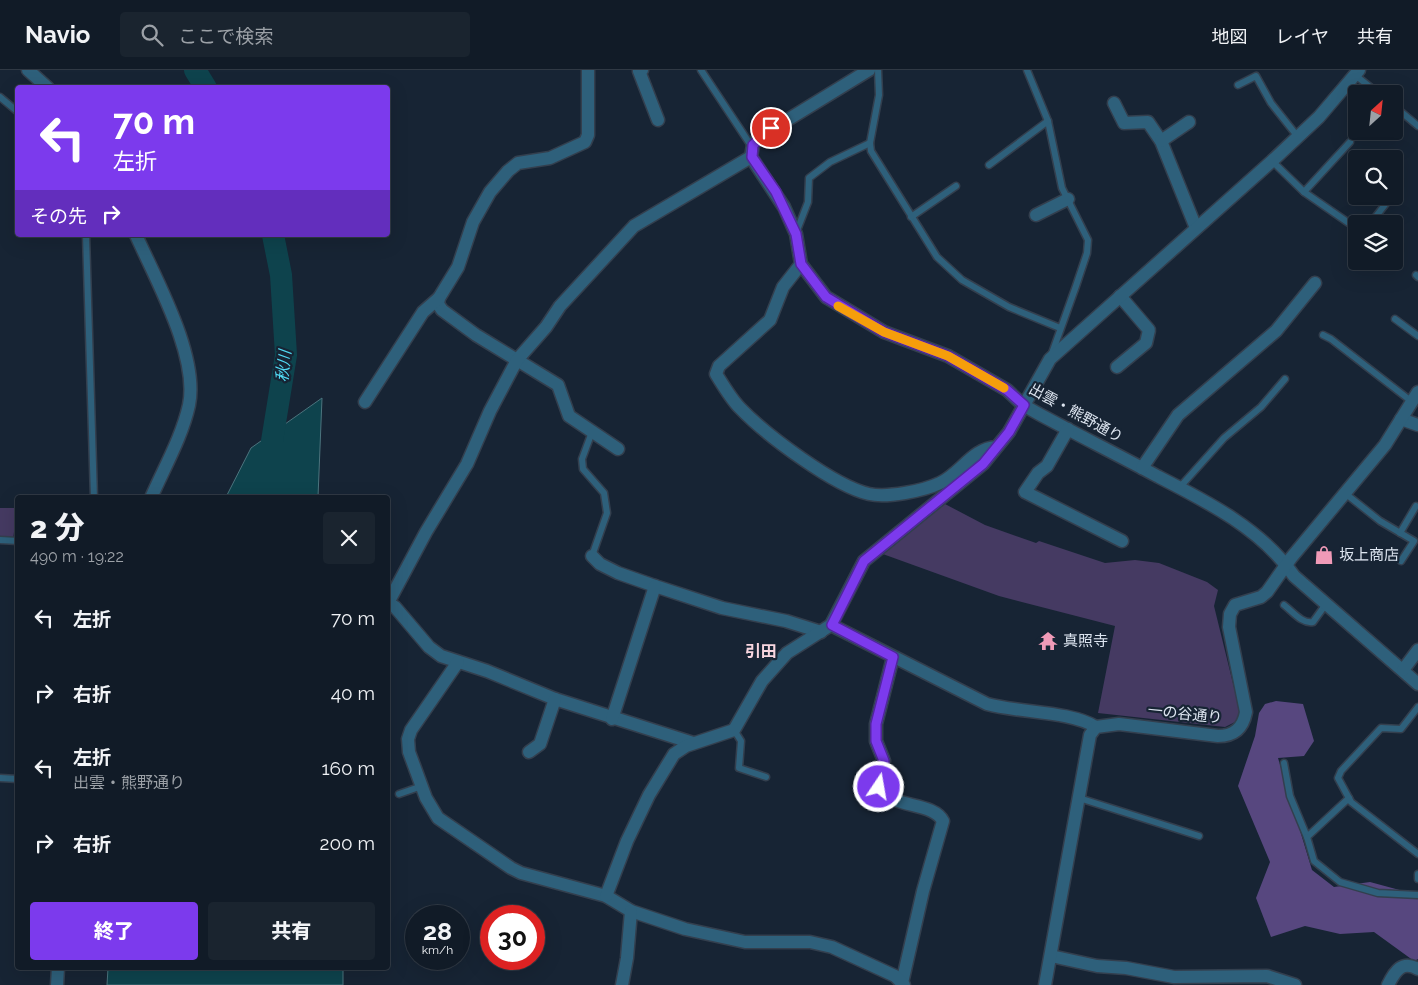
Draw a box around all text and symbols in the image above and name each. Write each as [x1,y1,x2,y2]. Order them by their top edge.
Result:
search box [120,12,470,57]
text: Navio [25,20,90,49]
icon: search [138,21,166,49]
text: ここで検索 [178,25,273,47]
text: 地図 [1212,26,1248,47]
text: レイヤ [1276,26,1329,47]
text: 共有 [1357,26,1393,47]
north arrow [1348,85,1402,140]
map controls [1348,85,1403,270]
text: 70 m [113,101,195,142]
icon: left [30,105,95,170]
pin [750,107,792,149]
icon: arrive [757,114,785,142]
text: 左折 [113,148,157,174]
button: search [1348,150,1403,205]
icon: right [97,200,125,228]
text: その先 [30,205,87,227]
button: layers [1348,215,1403,270]
water label: 秋川 [272,347,295,383]
street label: 出雲・熊野通り [1026,380,1126,446]
text: 2 分 [30,510,84,545]
button: close [323,512,375,564]
shop icon: 坂上商店 [1313,544,1335,566]
place label: 坂上商店 [1339,546,1399,564]
text: 490 m · 19:22 [30,547,124,566]
icon: left [30,604,58,632]
text: 70 m [331,607,375,629]
text: 左折 [73,608,111,630]
temple icon: 真照寺 [1037,630,1059,652]
place label: 真照寺 [1063,632,1108,650]
district label: 引田 [745,642,777,661]
icon: right [30,679,58,707]
text: 40 m [331,682,375,704]
text: 右折 [73,683,111,705]
street label: 一の谷通り [1147,701,1223,727]
text: 左折 [73,746,111,768]
icon: left [30,754,58,782]
text: 160 m [321,757,375,779]
position arrow [852,760,904,812]
text: 出雲・熊野通り [73,773,185,792]
icon: right [30,829,58,857]
text: 200 m [320,832,375,854]
text: 右折 [73,833,111,855]
button: 終了 [30,902,198,960]
button: 共有 [208,902,375,960]
speed limit sign: 30 [480,905,545,970]
text: 28 [423,916,452,946]
text: km/h [422,943,453,957]

